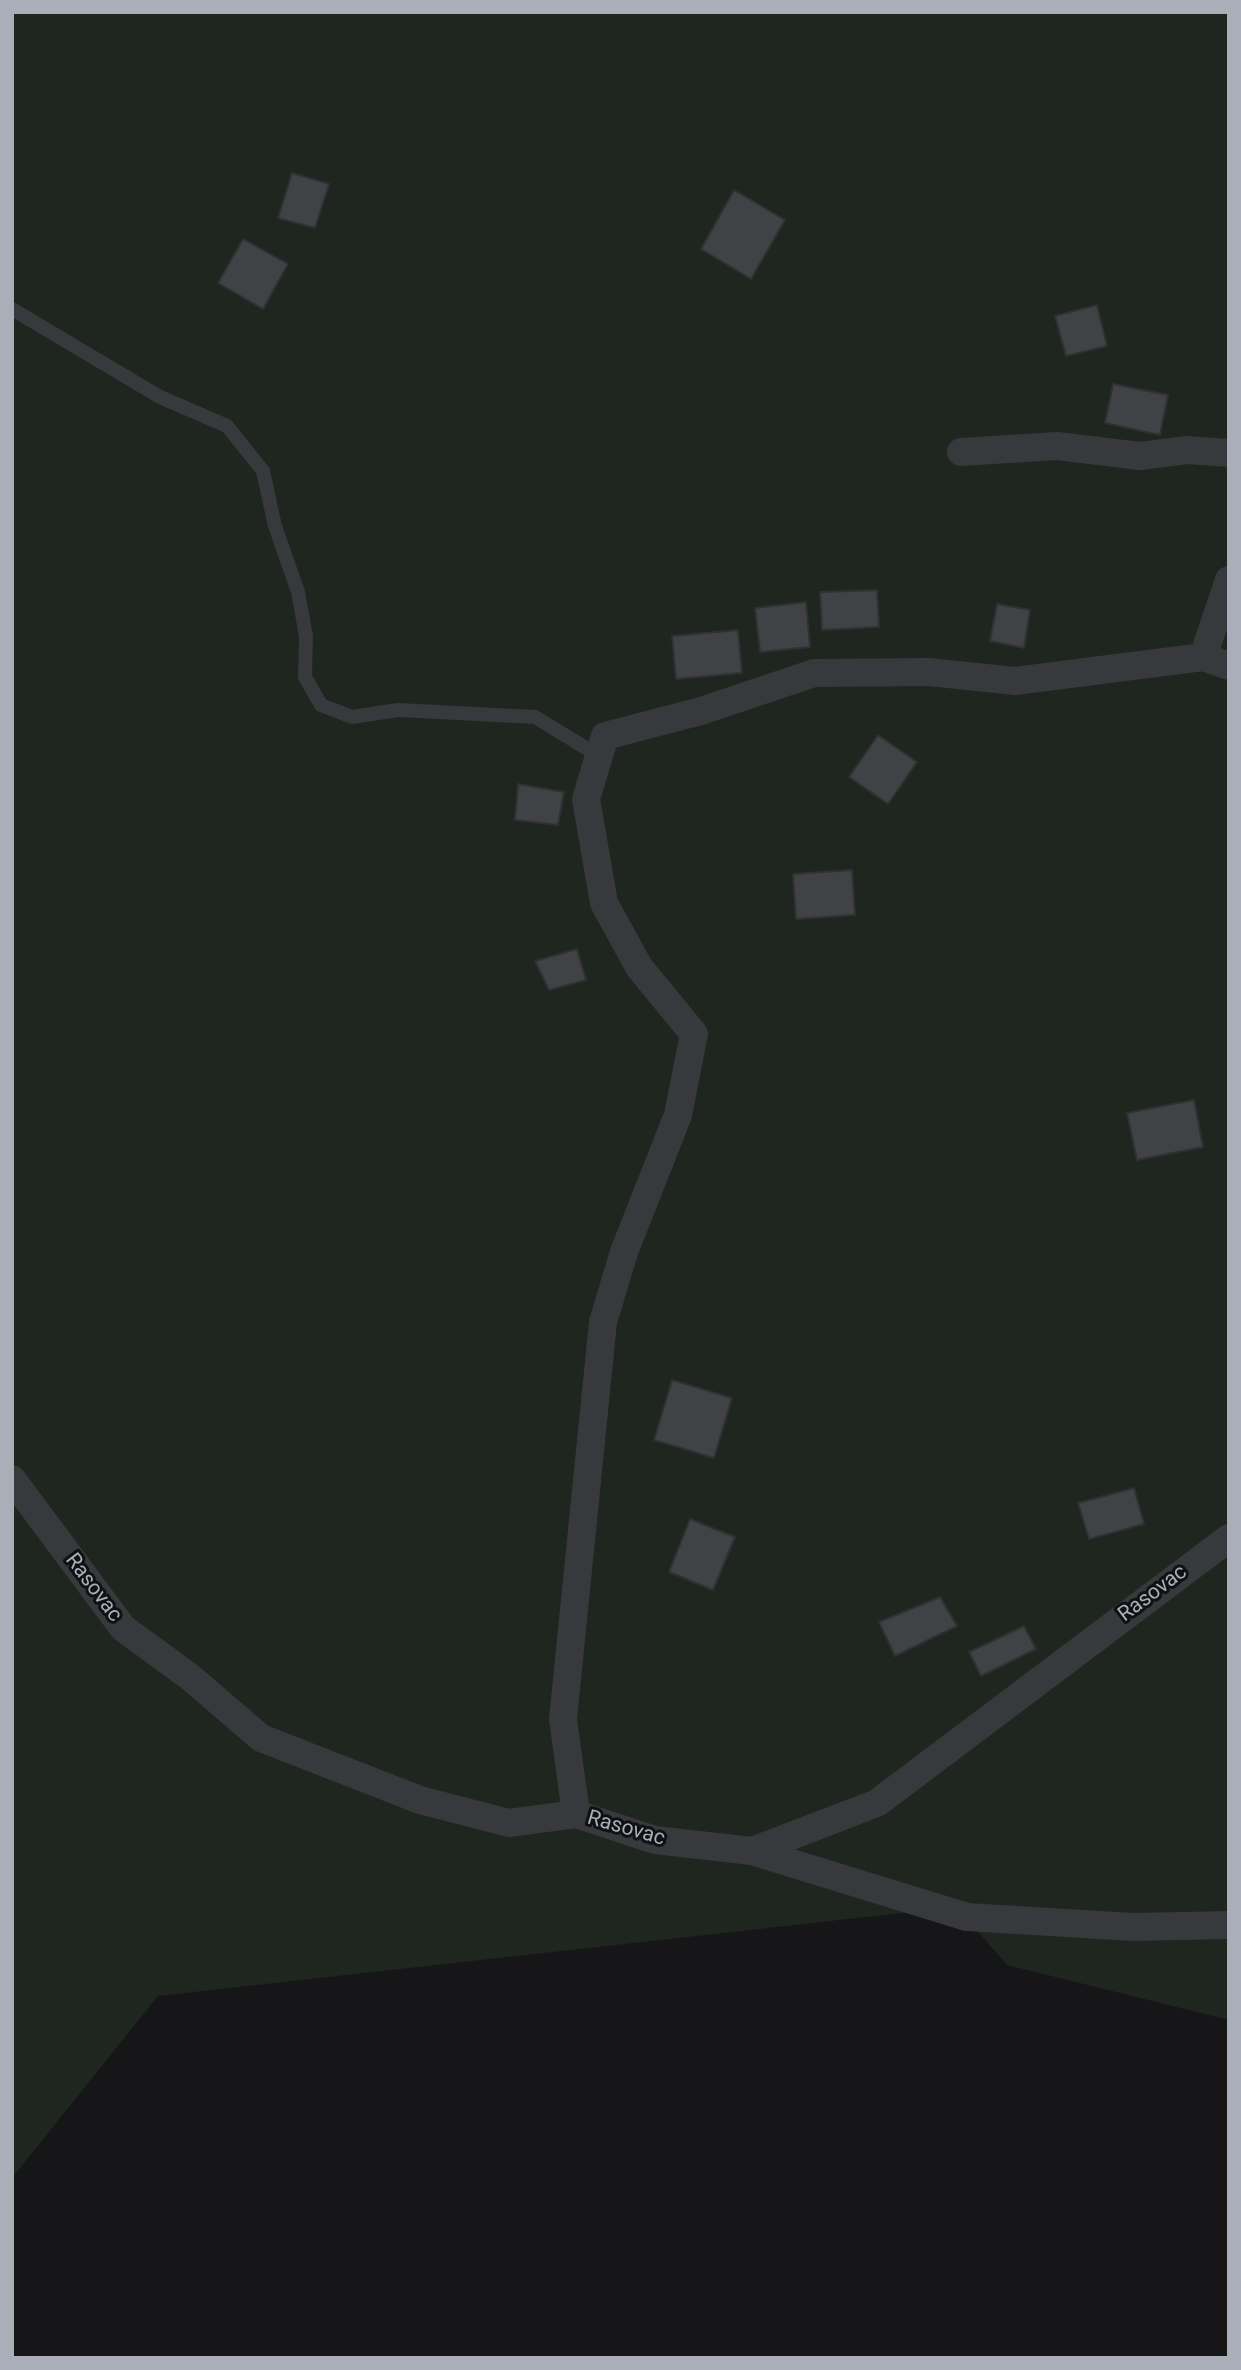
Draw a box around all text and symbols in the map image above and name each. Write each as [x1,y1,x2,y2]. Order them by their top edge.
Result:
street label: Rasovac [59,1549,127,1627]
street label: Rasovac [1114,1560,1192,1628]
street label: Rasovac [584,1806,668,1852]

